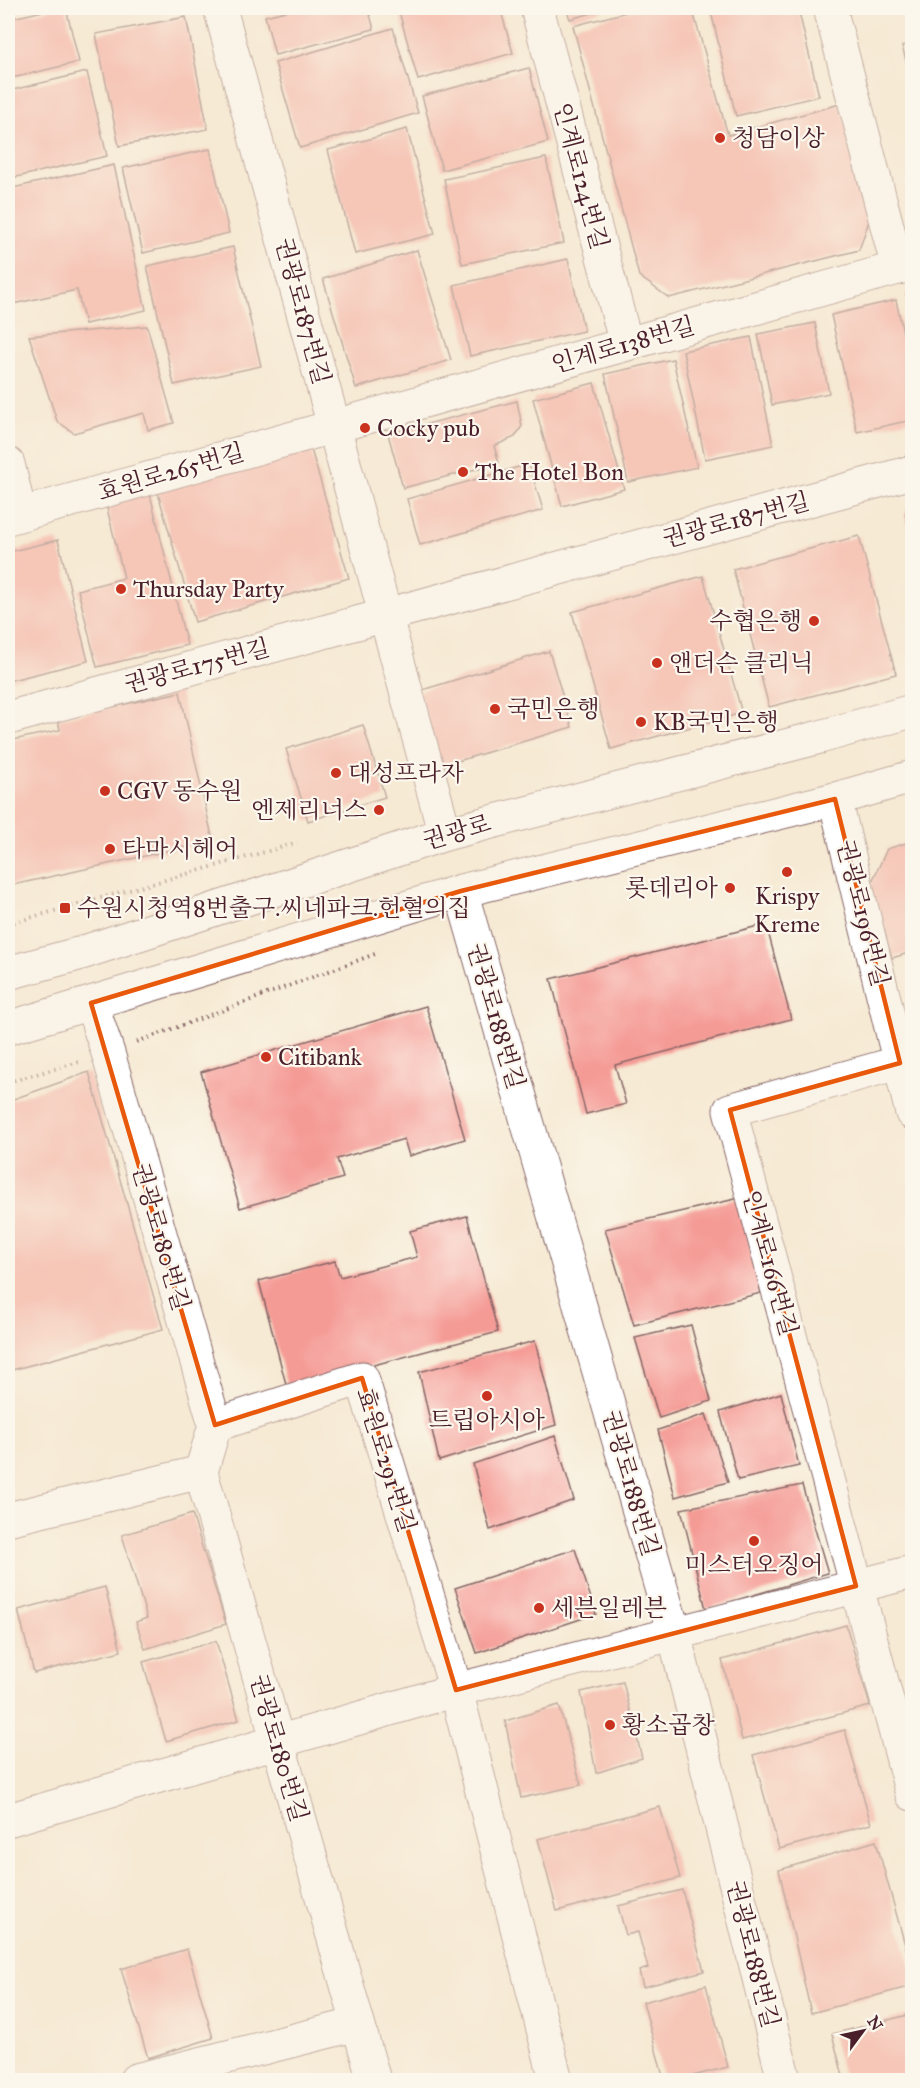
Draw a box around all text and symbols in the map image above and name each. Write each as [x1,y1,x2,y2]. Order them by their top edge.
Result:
street label: 인계로124번길 [547,99,615,253]
place label: 청담이상 [732,123,826,153]
marker: 청담이상 [713,131,727,145]
street label: 권광로187번길 [269,234,337,388]
street label: 인계로138번길 [548,310,698,380]
place label: Cocky pub [377,413,480,443]
marker: Cocky pub [358,421,372,435]
street label: 효원로265번길 [94,437,248,507]
place label: The Hotel Bon [475,457,624,487]
marker: The Hotel Bon [456,465,470,479]
street label: 권광로187번길 [659,486,813,554]
place label: Thursday Party [133,574,284,604]
marker: Thursday Party [114,582,128,596]
place label: 수협은행 [709,606,802,636]
marker: 수협은행 [807,614,821,628]
street label: 권광로175번길 [121,632,273,700]
place label: 앤더슨 클리닉 [669,648,813,678]
marker: 앤더슨 클리닉 [650,656,664,670]
place label: 국민은행 [507,694,600,724]
marker: 국민은행 [488,702,502,716]
place label: KB국민은행 [653,707,779,737]
marker: KB국민은행 [634,715,648,729]
place label: 대성프라자 [348,758,464,788]
marker: 대성프라자 [329,766,343,780]
place label: CGV 동수원 [117,776,242,806]
marker: CGV 동수원 [98,784,112,798]
place label: 엔제리너스 [251,795,367,825]
marker: 엔제리너스 [372,803,386,817]
street label: 권광로 [419,808,495,856]
place label: 타마시헤어 [122,834,238,864]
street label: 권광로196번길 [830,836,896,990]
marker: 타마시헤어 [103,842,117,856]
marker: Krispy Kreme [780,865,794,879]
place label: 롯데리아 [625,873,718,903]
marker: 롯데리아 [723,881,737,895]
place label: Krispy Kreme [754,881,820,939]
place label: 수원시청역8번출구.씨네파크.헌혈의집 [77,893,471,923]
marker: 수원시청역8번출구.씨네파크.헌혈의집 [58,901,72,915]
street label: 권광로188번길 [461,939,531,1093]
place label: Citibank [278,1042,363,1072]
marker: Citibank [259,1050,273,1064]
street label: 권광로180번길 [126,1160,196,1314]
street label: 인계로166번길 [736,1187,804,1339]
street label: 효원로291번길 [350,1384,422,1536]
marker: 트립아시아 [480,1389,494,1403]
place label: 트립아시아 [429,1405,545,1435]
street label: 권광로188번길 [596,1406,666,1560]
marker: 미스터오징어 [747,1534,761,1548]
place label: 미스터오징어 [684,1550,824,1580]
place label: 세븐일레븐 [551,1593,667,1623]
marker: 세븐일레븐 [532,1601,546,1615]
street label: 권광로180번길 [244,1671,314,1825]
place label: 황소곱창 [622,1710,716,1740]
marker: 황소곱창 [603,1718,617,1732]
street label: 권광로188번길 [720,1877,786,2031]
north arrow [833,2001,893,2061]
text: N [863,2012,887,2034]

